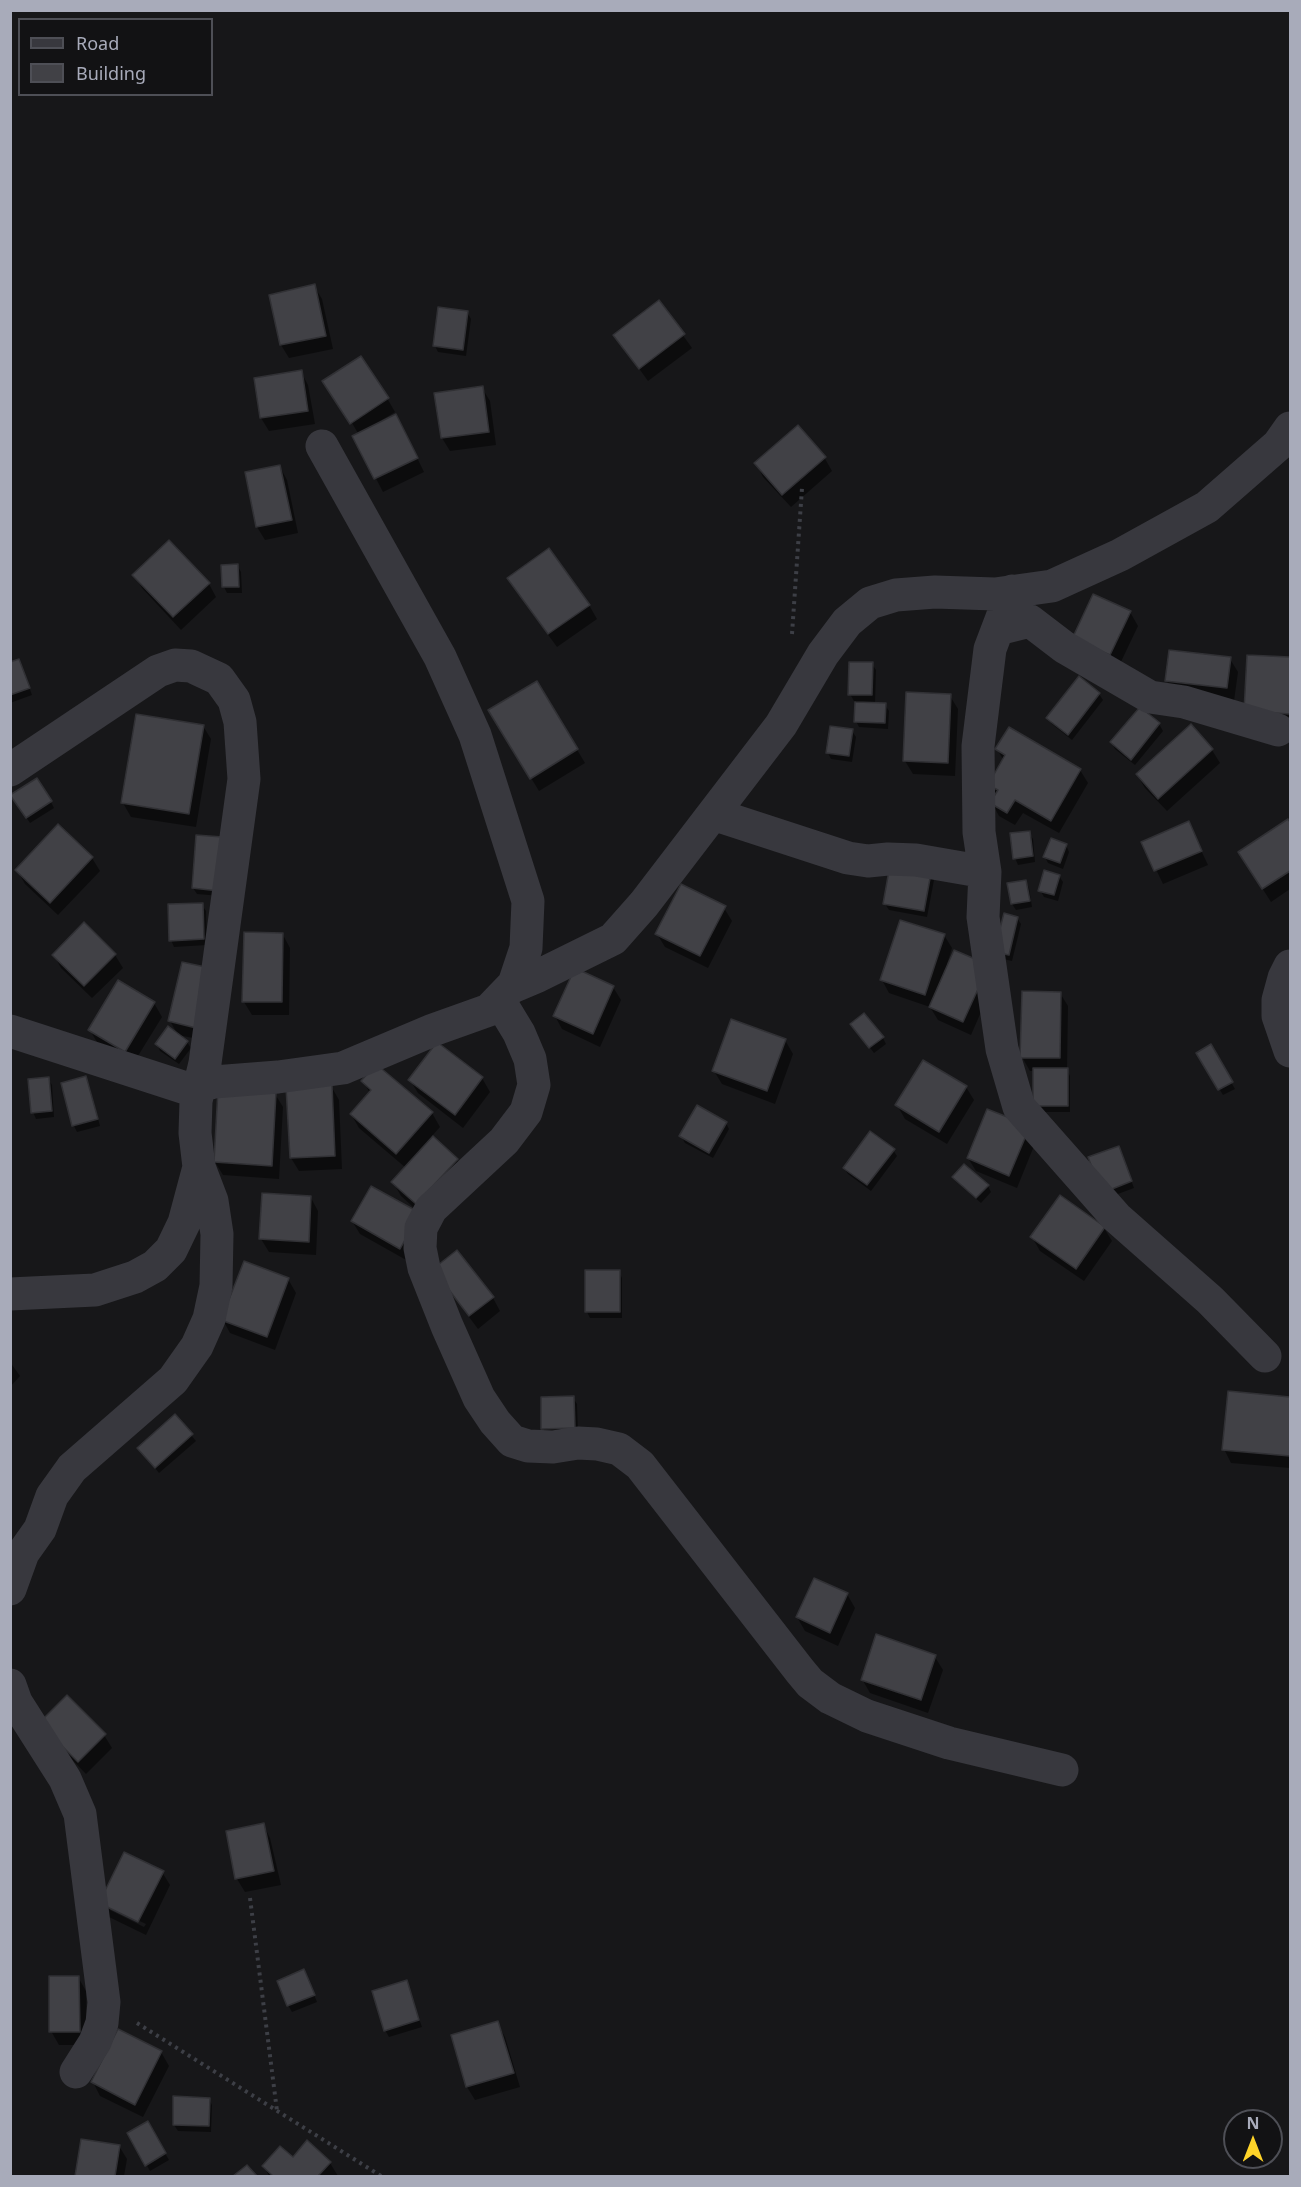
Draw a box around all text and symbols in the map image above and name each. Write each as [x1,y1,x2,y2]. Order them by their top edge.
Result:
legend [18,18,213,96]
text: Road [76,31,119,55]
text: Building [76,61,146,85]
north arrow [1223,2109,1283,2169]
text: N [1246,2112,1260,2134]

